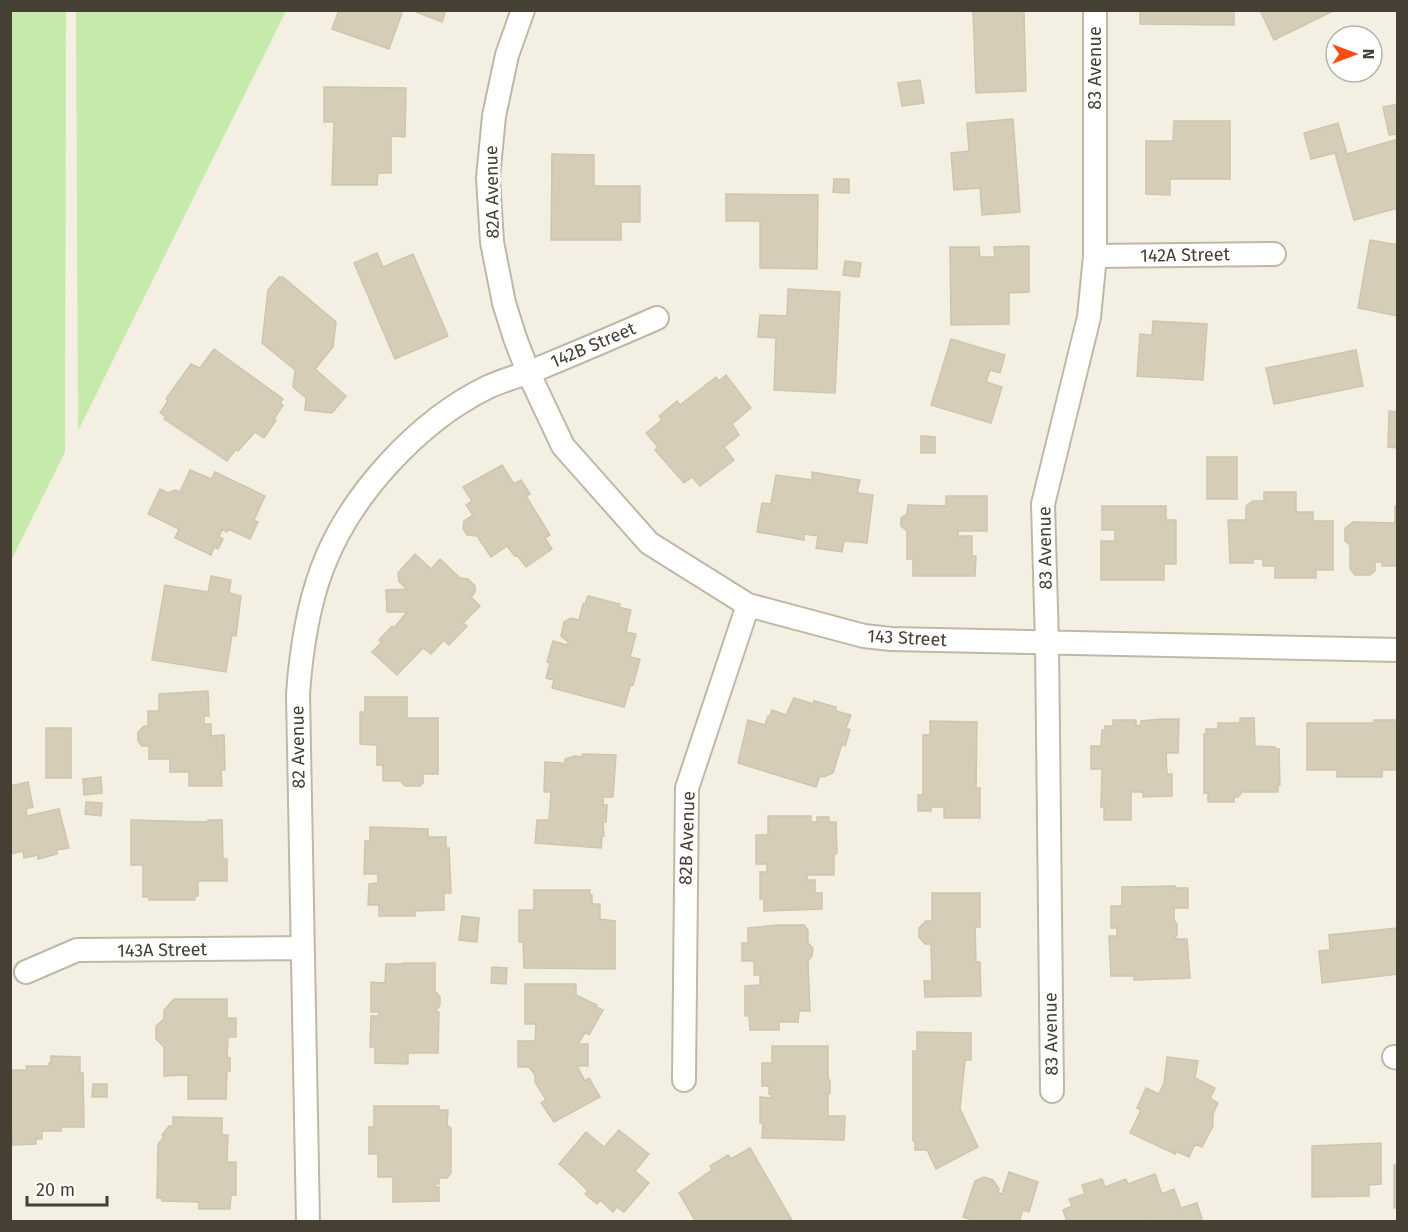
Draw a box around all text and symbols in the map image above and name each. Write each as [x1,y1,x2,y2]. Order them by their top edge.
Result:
north arrow [1324,24,1384,84]
street label: 83 Avenue [1084,26,1106,110]
text: N [1359,49,1378,59]
street label: 82A Avenue [480,145,504,239]
street label: 142A Street [1140,243,1231,267]
street label: 142B Street [547,317,639,373]
street label: 83 Avenue [1033,506,1057,590]
street label: 143 Street [867,625,948,651]
street label: 82 Avenue [286,705,310,789]
street label: 82B Avenue [674,791,700,885]
street label: 143A Street [117,938,208,962]
street label: 83 Avenue [1039,992,1063,1076]
scale bar [27,1169,106,1207]
text: 20 m [36,1179,75,1201]

